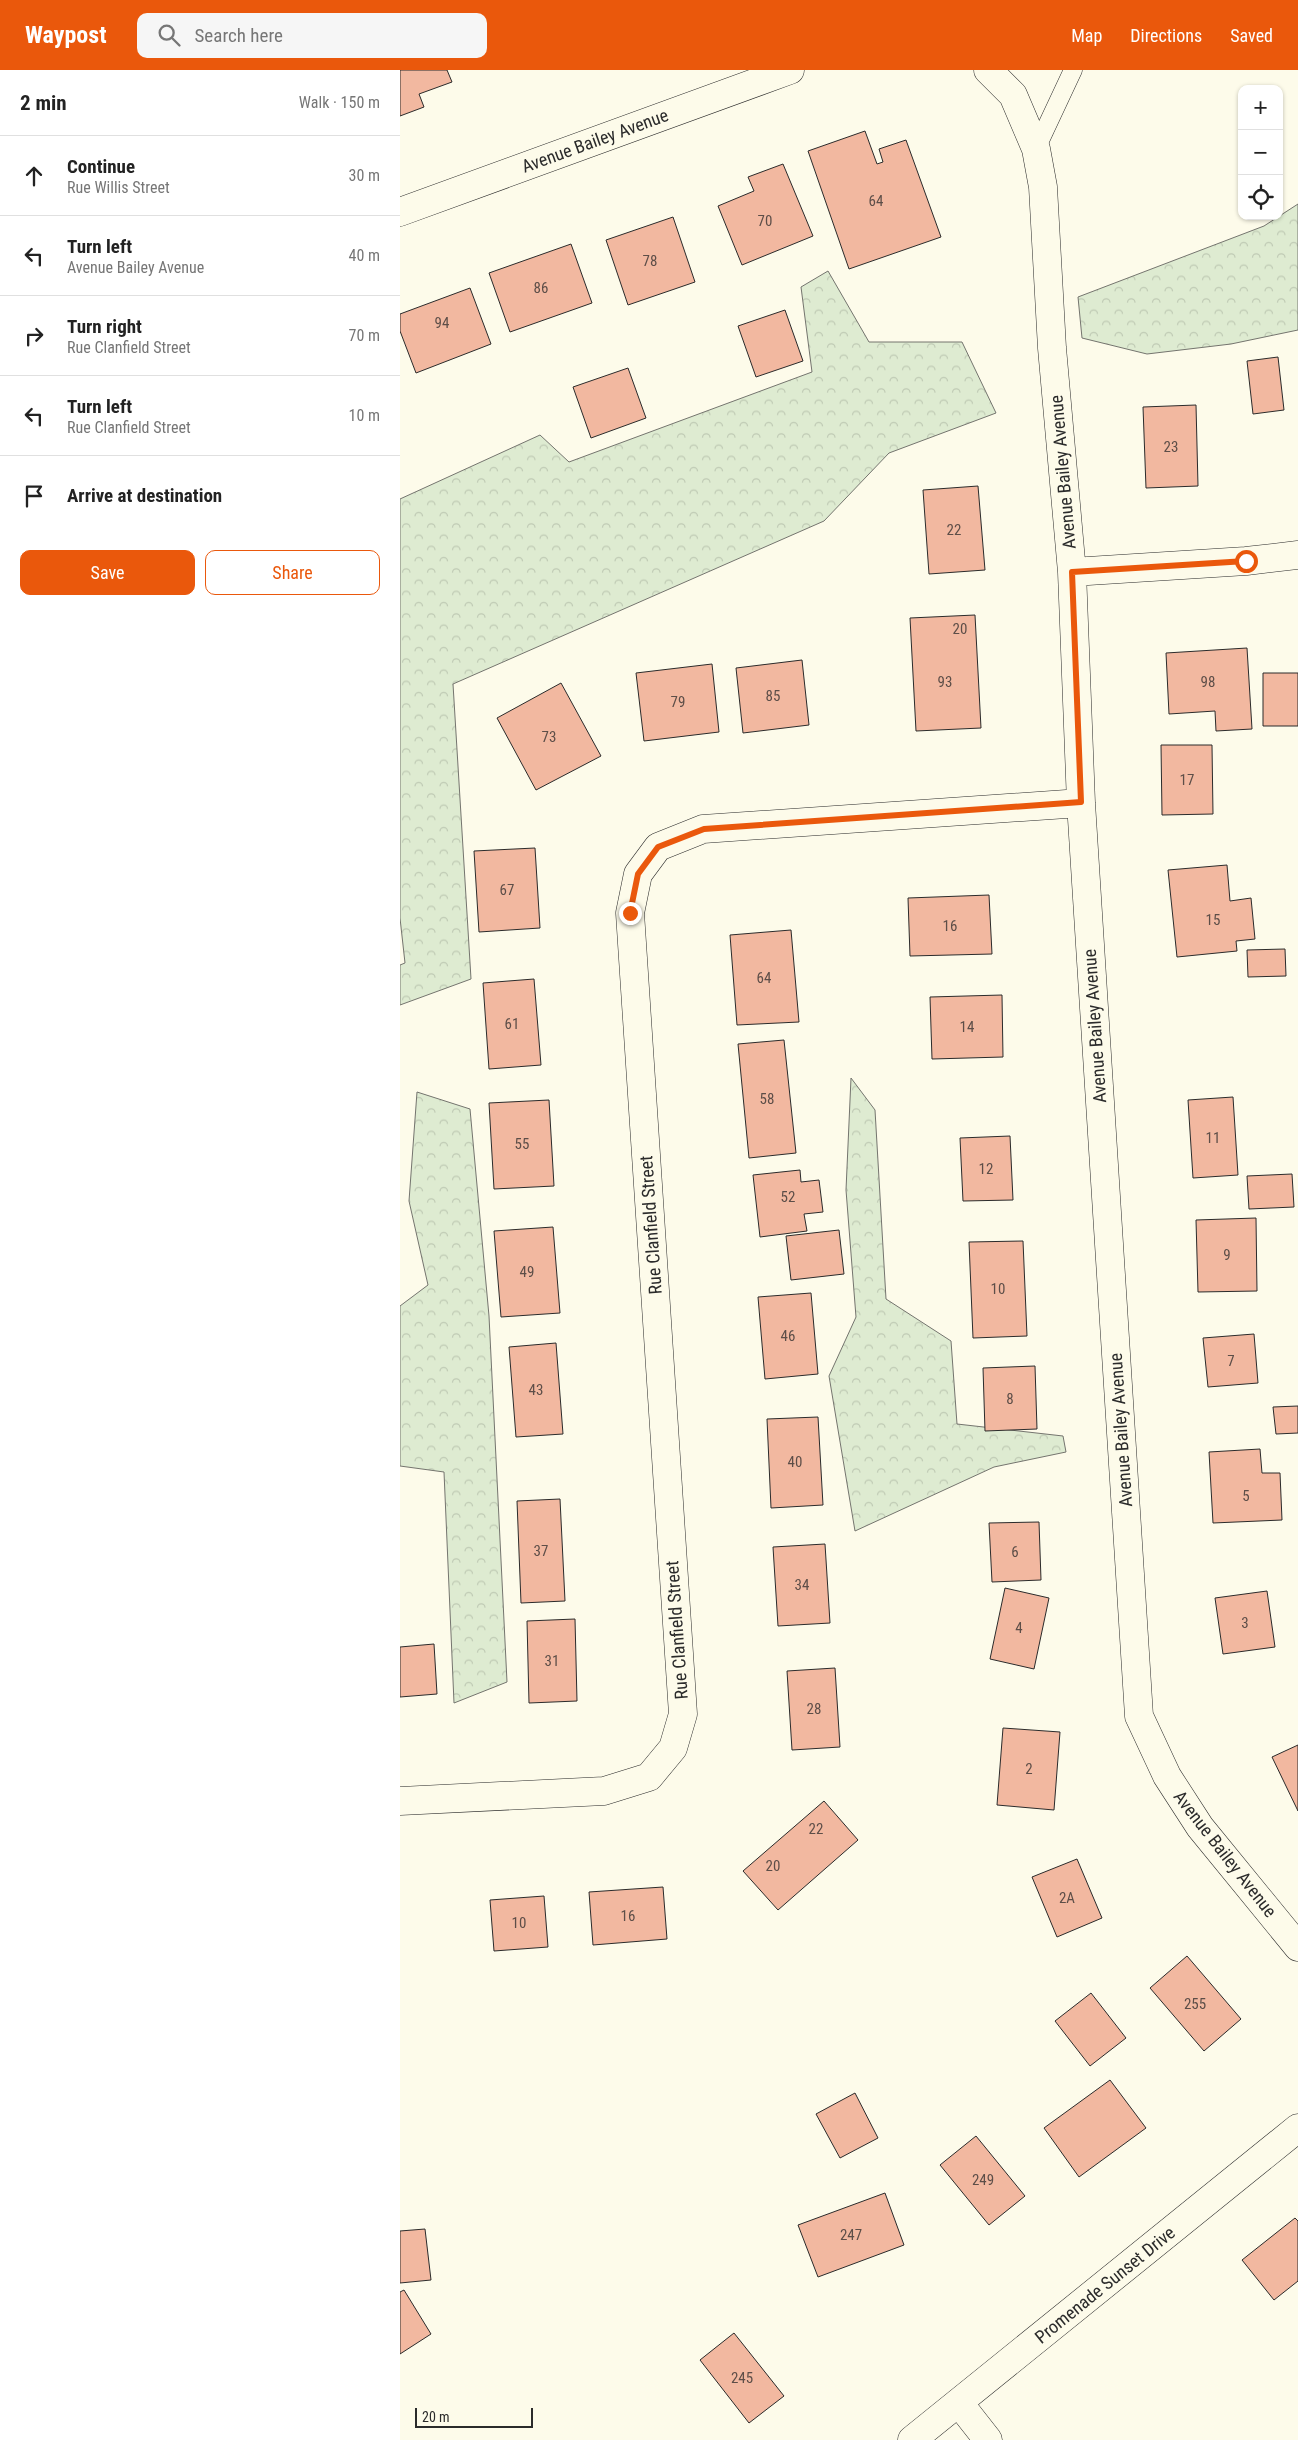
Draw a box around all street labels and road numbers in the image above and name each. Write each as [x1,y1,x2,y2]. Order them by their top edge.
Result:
street label: Avenue Bailey Avenue [519,104,671,177]
street label: Avenue Bailey Avenue [1045,394,1080,550]
street label: Avenue Bailey Avenue [1079,948,1110,1104]
street label: Rue Clanfield Street [635,1155,666,1295]
street label: Avenue Bailey Avenue [1105,1352,1136,1508]
street label: Rue Clanfield Street [661,1560,692,1700]
street label: Avenue Bailey Avenue [1170,1786,1281,1921]
street label: Promenade Sunset Drive [1030,2222,1179,2347]

